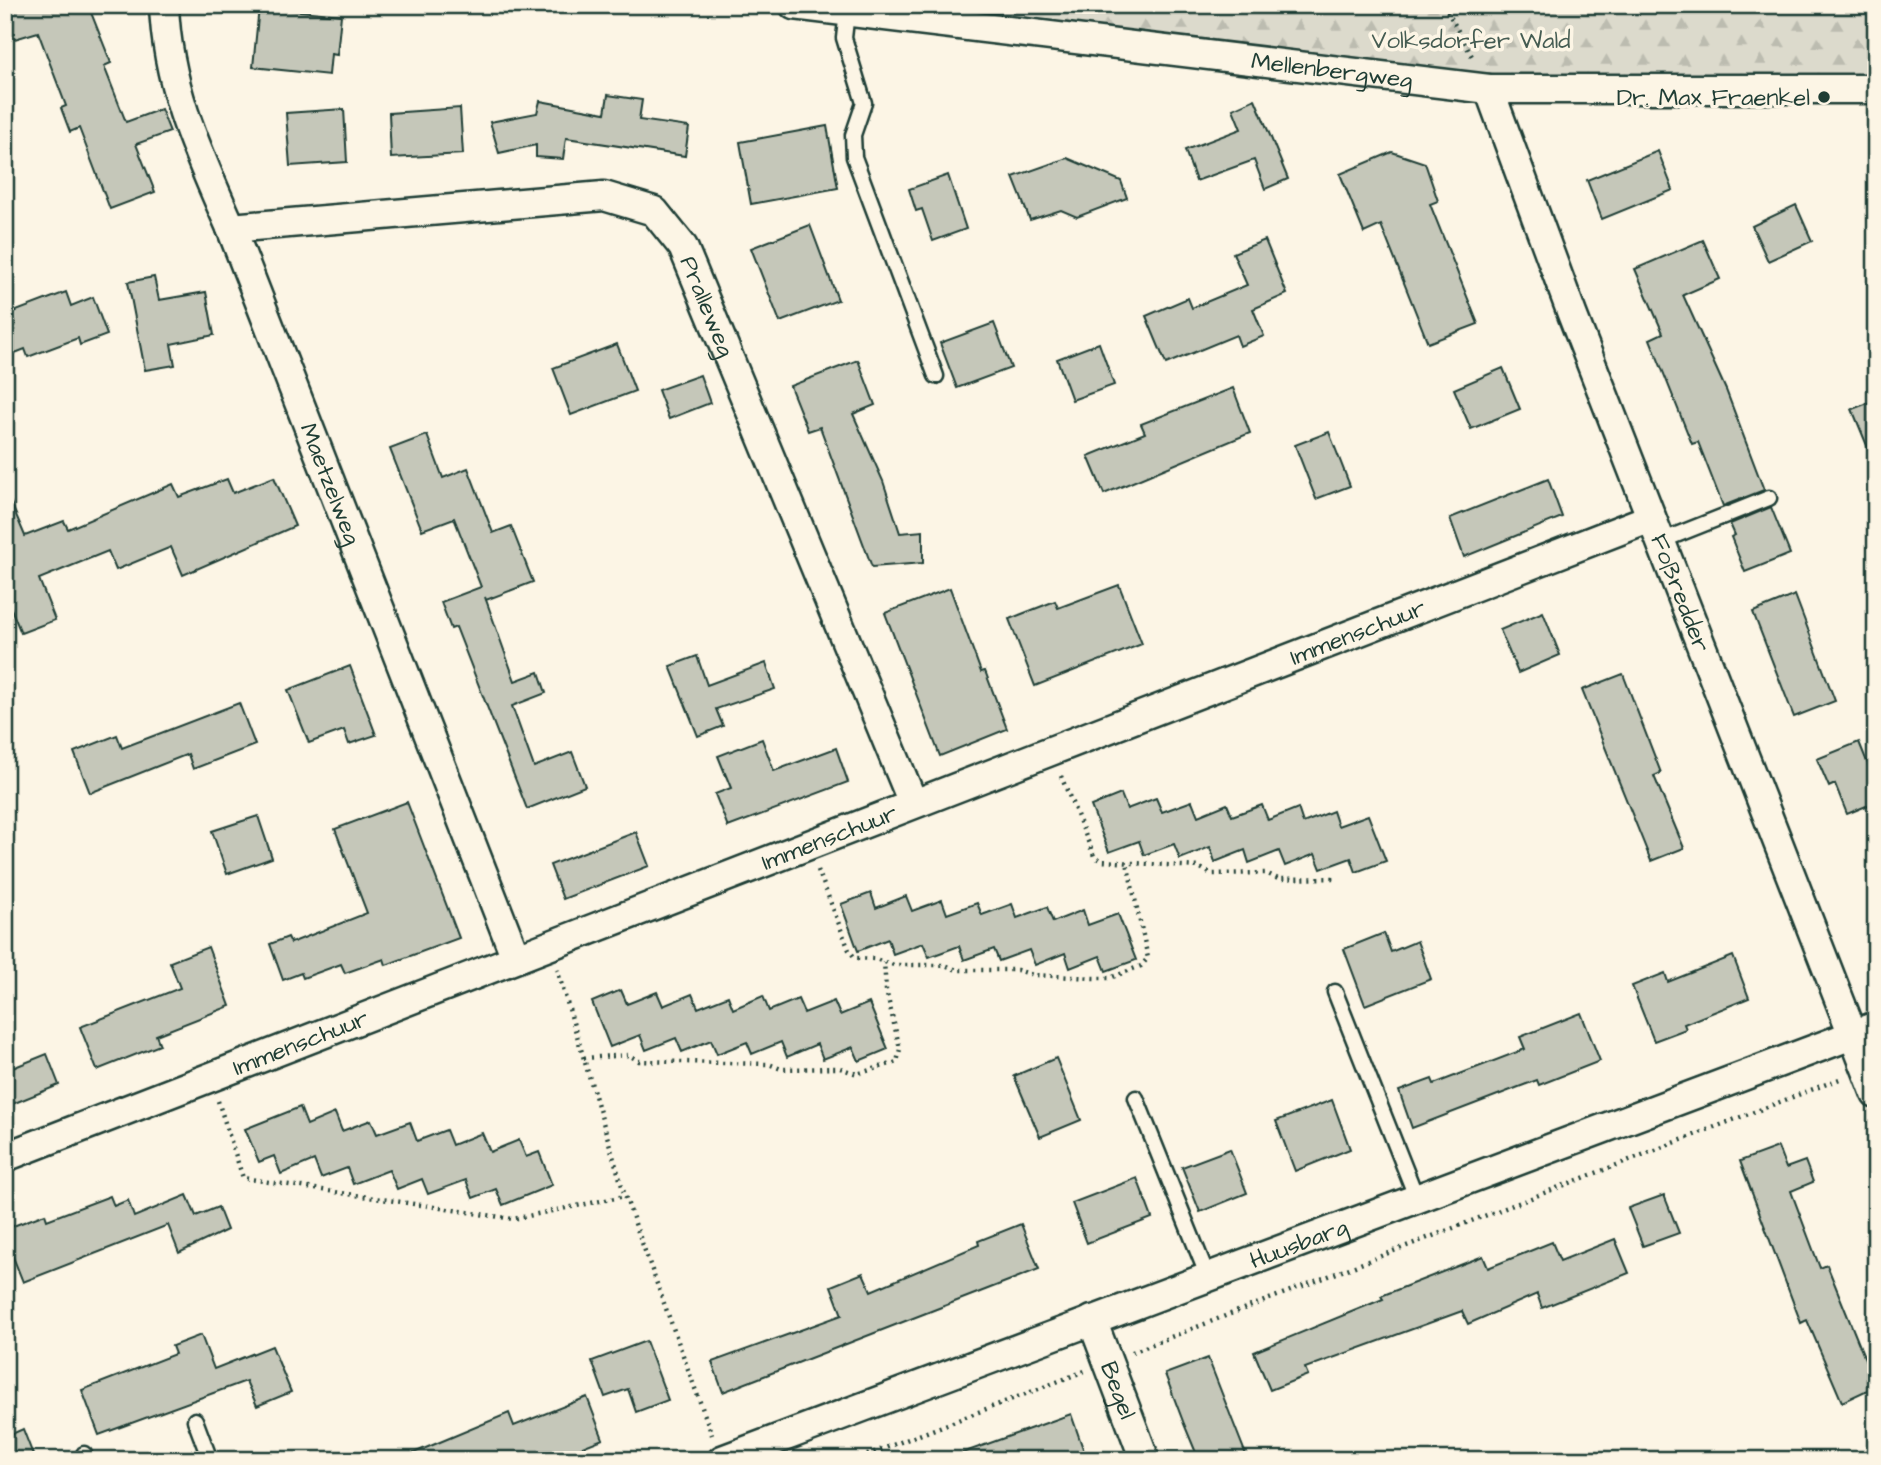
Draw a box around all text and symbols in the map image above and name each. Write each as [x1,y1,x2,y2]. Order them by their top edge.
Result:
park label: Volksdorfer Wald [1371,24,1571,58]
street label: Mellenbergweg [1249,44,1415,99]
place label: Dr. Max Fraenkel [1617,81,1810,115]
marker: Dr. Max Fraenkel [1816,89,1832,105]
street label: Pralleweg [671,251,743,363]
street label: Maetzelweg [291,418,369,550]
street label: Foßredder [1641,529,1718,657]
street label: Immenschuur [1285,591,1431,674]
street label: Immenschuur [757,796,902,880]
street label: Immenschuur [228,1002,374,1085]
street label: Huusbarg [1245,1210,1353,1278]
street label: Begel [1091,1357,1144,1424]

